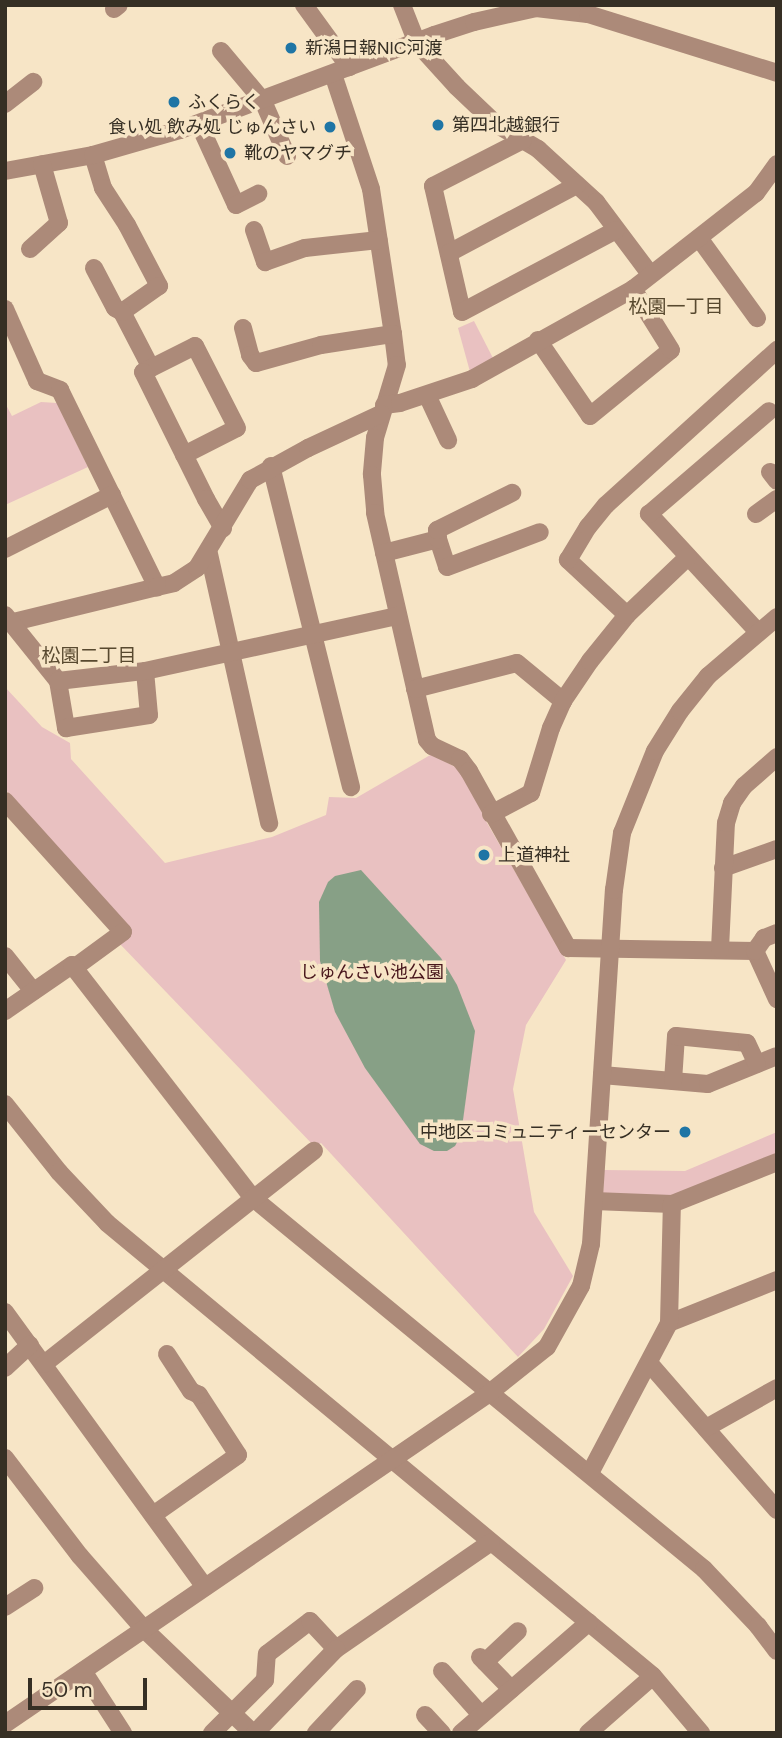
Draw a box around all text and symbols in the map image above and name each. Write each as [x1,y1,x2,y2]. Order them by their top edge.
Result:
place label: 新潟日報NIC河渡 [305,37,443,59]
marker: 新潟日報NIC河渡 [283,40,299,56]
place label: ふくらく [188,91,260,113]
marker: ふくらく [166,94,182,110]
place label: 第四北越銀行 [452,114,560,136]
place label: 食い処 飲み処 じゅんさい [108,116,316,138]
marker: 第四北越銀行 [430,117,446,133]
marker: 食い処 飲み処 じゅんさい [322,119,338,135]
place label: 靴のヤマグチ [244,142,352,164]
marker: 靴のヤマグチ [222,145,238,161]
district label: 松園一丁目 [629,296,723,318]
district label: 松園二丁目 [42,645,136,667]
place label: 上道神社 [498,844,570,866]
marker: 上道神社 [476,847,492,863]
park label: じゅんさい池公園 [300,961,444,983]
place label: 中地区コミュニティーセンター [419,1121,671,1143]
marker: 中地区コミュニティーセンター [677,1124,693,1140]
scale bar [32,1664,150,1708]
text: 50 m [41,1676,92,1704]

